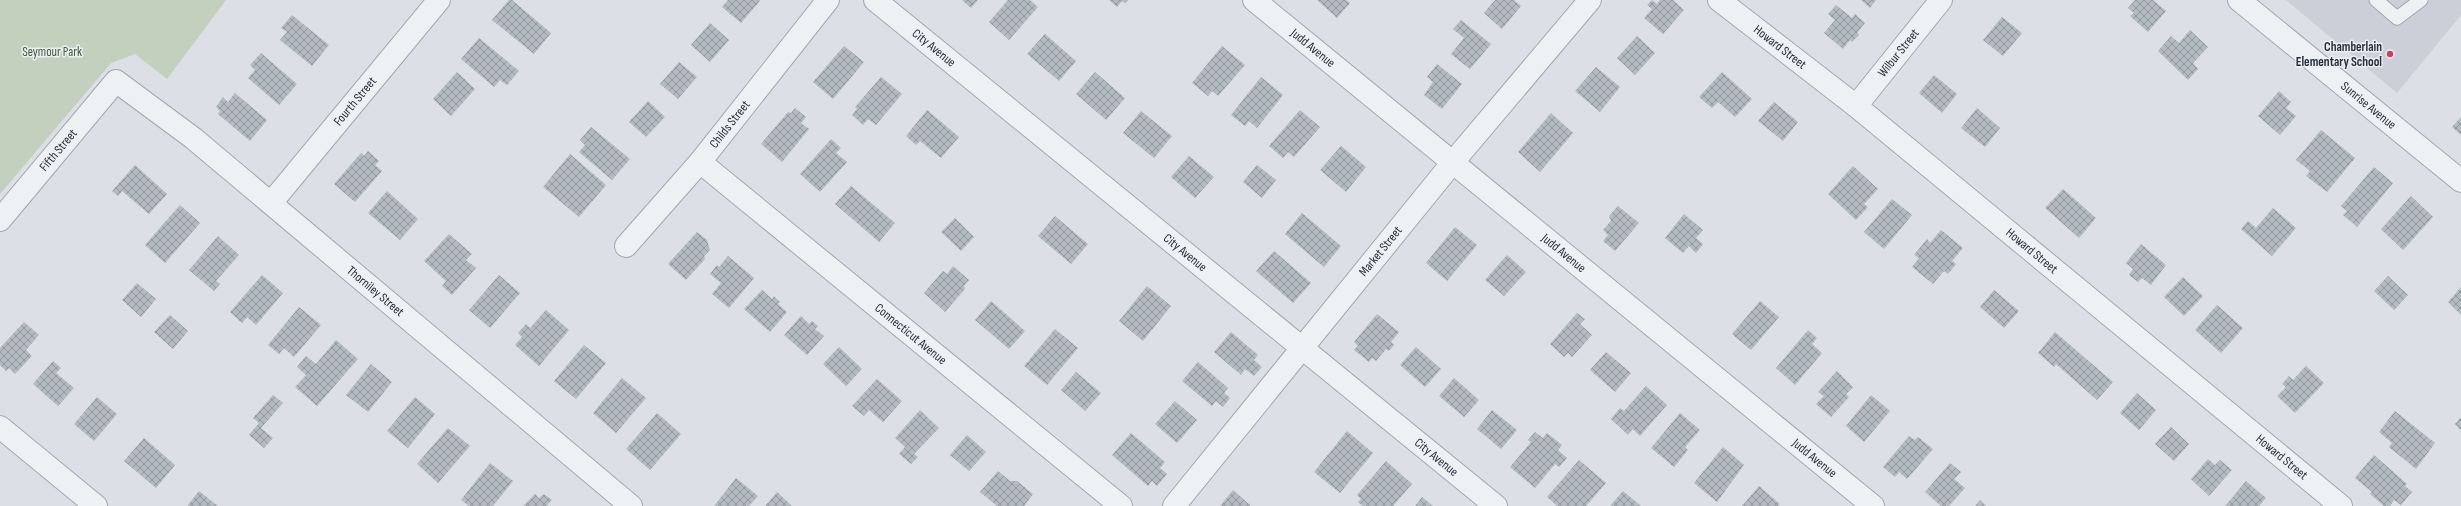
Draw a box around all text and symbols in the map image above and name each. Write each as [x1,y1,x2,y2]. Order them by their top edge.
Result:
street label: Howard Street [1750,22,1810,73]
street label: City Avenue [909,25,959,71]
street label: Judd Avenue [1287,25,1338,71]
street label: Wilbur Street [1874,26,1923,80]
place label: Chamberlain Elementary School [2296,39,2382,70]
park label: Seymour Park [22,44,82,60]
marker: Chamberlain Elementary School [2385,49,2395,59]
street label: Fourth Street [330,74,380,129]
street label: Sunrise Avenue [2338,78,2399,133]
street label: Childs Street [706,97,754,151]
street label: Fifth Street [36,126,81,175]
street label: Market Street [1356,223,1406,280]
street label: Howard Street [2002,225,2061,277]
street label: City Avenue [1160,230,1210,275]
street label: Judd Avenue [1537,230,1589,276]
street label: Thorniley Street [343,263,407,320]
street label: Connecticut Avenue [871,300,950,368]
street label: Howard Street [2252,431,2311,483]
street label: City Avenue [1411,435,1461,480]
street label: Judd Avenue [1788,435,1840,481]

